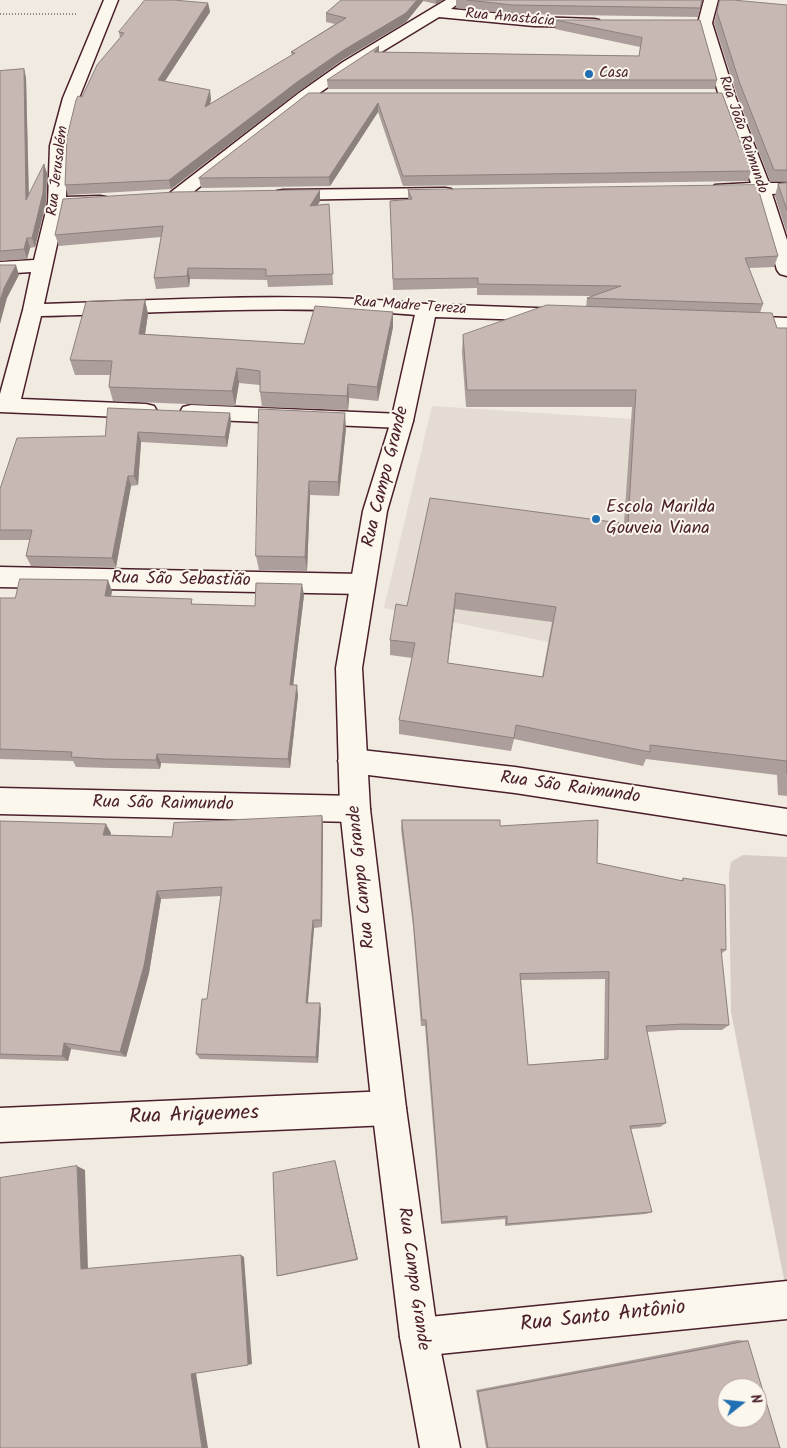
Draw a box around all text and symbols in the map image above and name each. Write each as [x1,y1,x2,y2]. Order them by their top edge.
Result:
street label: Rua Anastácia [465,6,555,32]
place label: Casa [599,65,628,83]
marker: Casa [583,68,595,80]
street label: Rua João Raimundo [713,74,771,196]
street label: Rua Jerusalém [45,125,73,217]
street label: Rua Madre Tereza [353,294,467,320]
street label: Rua Campo Grande [359,404,415,550]
place label: Escola Marilda Gouveia Viana [606,498,715,540]
marker: Escola Marilda Gouveia Viana [590,513,602,525]
street label: Rua São Sebastião [111,569,251,593]
street label: Rua São Raimundo [499,768,641,810]
street label: Rua São Raimundo [92,793,234,817]
street label: Rua Campo Grande [345,804,381,950]
street label: Rua Ariquemes [129,1102,259,1132]
street label: Rua Campo Grande [391,1206,433,1352]
street label: Rua Santo Antônio [519,1297,687,1339]
north arrow [717,1378,767,1428]
text: N [744,1392,767,1406]

